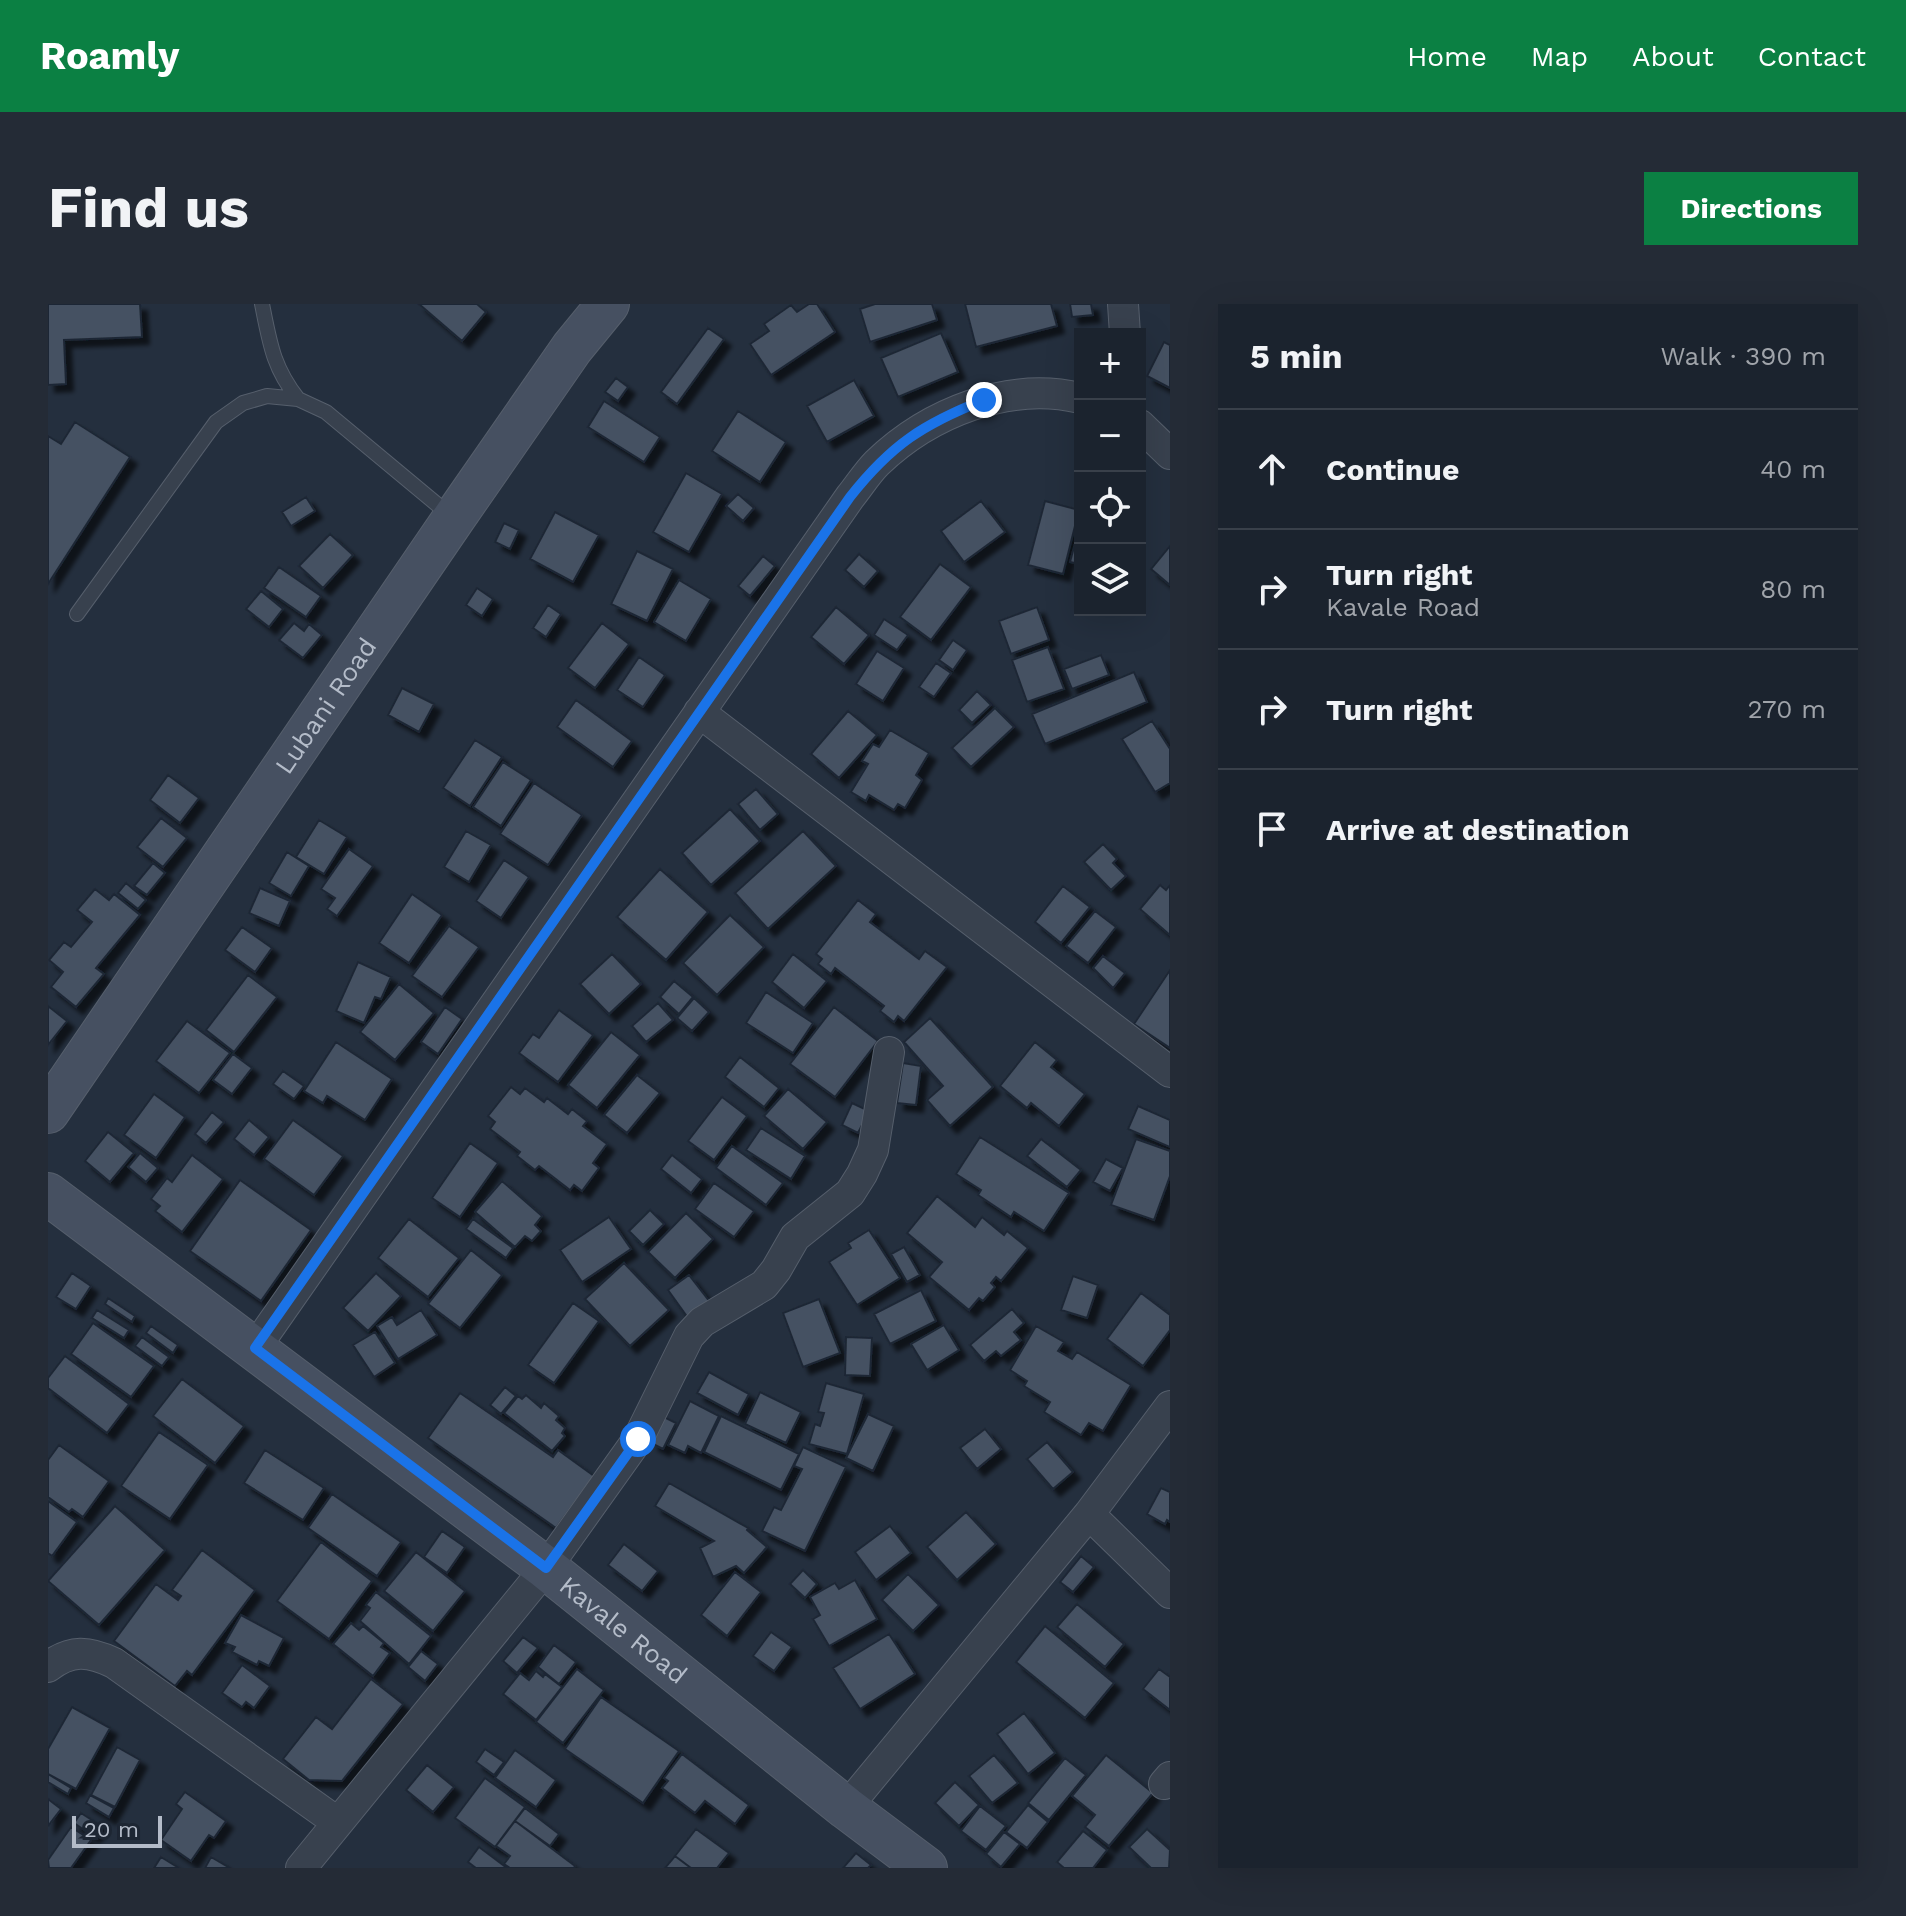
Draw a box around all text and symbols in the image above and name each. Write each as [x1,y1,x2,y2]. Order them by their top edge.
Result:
text: Roamly [40,34,179,78]
text: Home [1407,40,1487,73]
text: Map [1531,40,1588,73]
text: About [1632,40,1714,73]
text: Contact [1758,40,1866,73]
button: Directions [1644,172,1858,245]
text: Find us [48,175,249,241]
map controls [1074,328,1146,616]
button: + [1074,328,1146,400]
text: 5 min [1250,336,1343,376]
text: Walk · 390 m [1661,341,1826,371]
route end [966,382,1002,418]
button: − [1074,400,1146,472]
icon: ahead [1250,447,1294,491]
text: Continue [1326,452,1459,487]
text: 40 m [1760,454,1826,484]
button: locate [1074,472,1146,544]
button: layers [1074,544,1146,616]
text: Turn right [1326,557,1472,592]
icon: right [1250,567,1294,611]
text: 80 m [1760,574,1826,604]
text: Kavale Road [1326,592,1480,622]
street label: Lubani Road [269,632,383,779]
icon: right [1250,687,1294,731]
text: Turn right [1326,692,1472,727]
text: 270 m [1747,694,1826,724]
icon: arrive [1250,807,1294,851]
text: Arrive at destination [1326,812,1630,847]
route start [620,1421,656,1457]
street label: Kavale Road [554,1570,693,1690]
scale bar [72,1812,162,1848]
text: 20 m [84,1817,139,1842]

